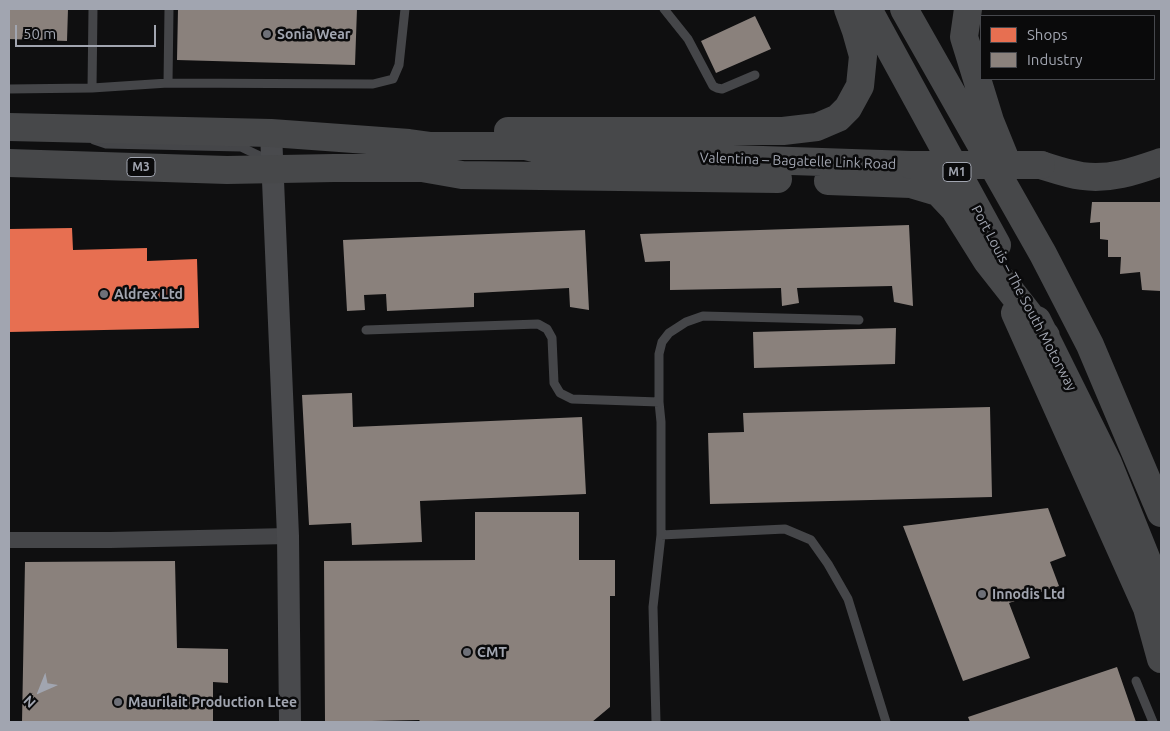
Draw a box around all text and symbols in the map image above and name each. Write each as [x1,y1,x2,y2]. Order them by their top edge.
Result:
scale bar [18,15,159,47]
legend [980,15,1155,80]
text: 50 m [23,25,56,42]
place label: Sonia Wear [277,26,351,42]
text: Shops [1027,26,1068,43]
marker: Sonia Wear [261,28,273,40]
text: Industry [1027,51,1082,68]
street label: Valentina – Bagatelle Link Road [699,149,897,173]
road number: M3 [127,158,155,176]
road number: M1 [943,162,971,182]
street label: Port Louis – The South Motorway [968,202,1080,394]
place label: Aldrex Ltd [114,286,183,302]
marker: Aldrex Ltd [98,288,110,300]
place label: Innodis Ltd [992,586,1065,602]
marker: Innodis Ltd [976,588,988,600]
place label: CMT [477,644,507,660]
marker: CMT [461,646,473,658]
north arrow [15,666,65,716]
text: N [20,692,39,711]
place label: Maurilait Production Ltee [128,694,297,710]
marker: Maurilait Production Ltee [112,696,124,708]

